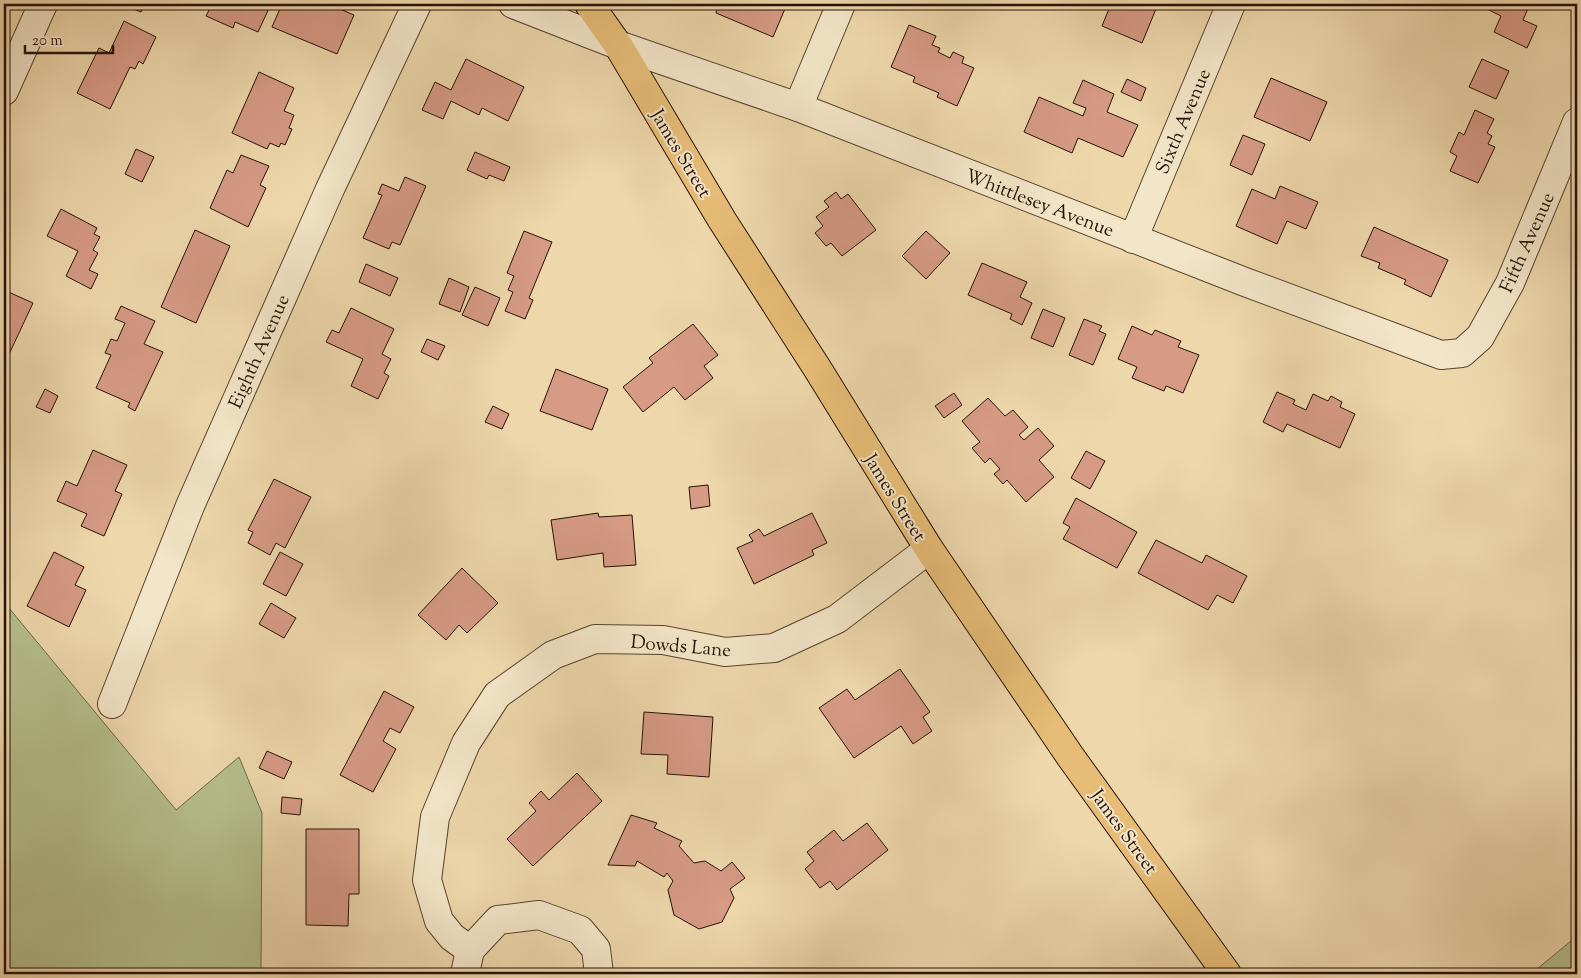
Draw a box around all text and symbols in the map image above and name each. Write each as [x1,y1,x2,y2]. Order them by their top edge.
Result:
scale bar [25,22,112,54]
text: 20 m [32,31,63,52]
street label: Sixth Avenue [1150,65,1219,179]
street label: James Street [642,104,717,204]
street label: Whittlesey Avenue [961,164,1118,245]
street label: Fifth Avenue [1494,188,1563,298]
street label: Eighth Avenue [223,291,298,413]
street label: James Street [856,448,932,548]
street label: Dowds Lane [629,630,732,665]
street label: James Street [1082,784,1163,881]

